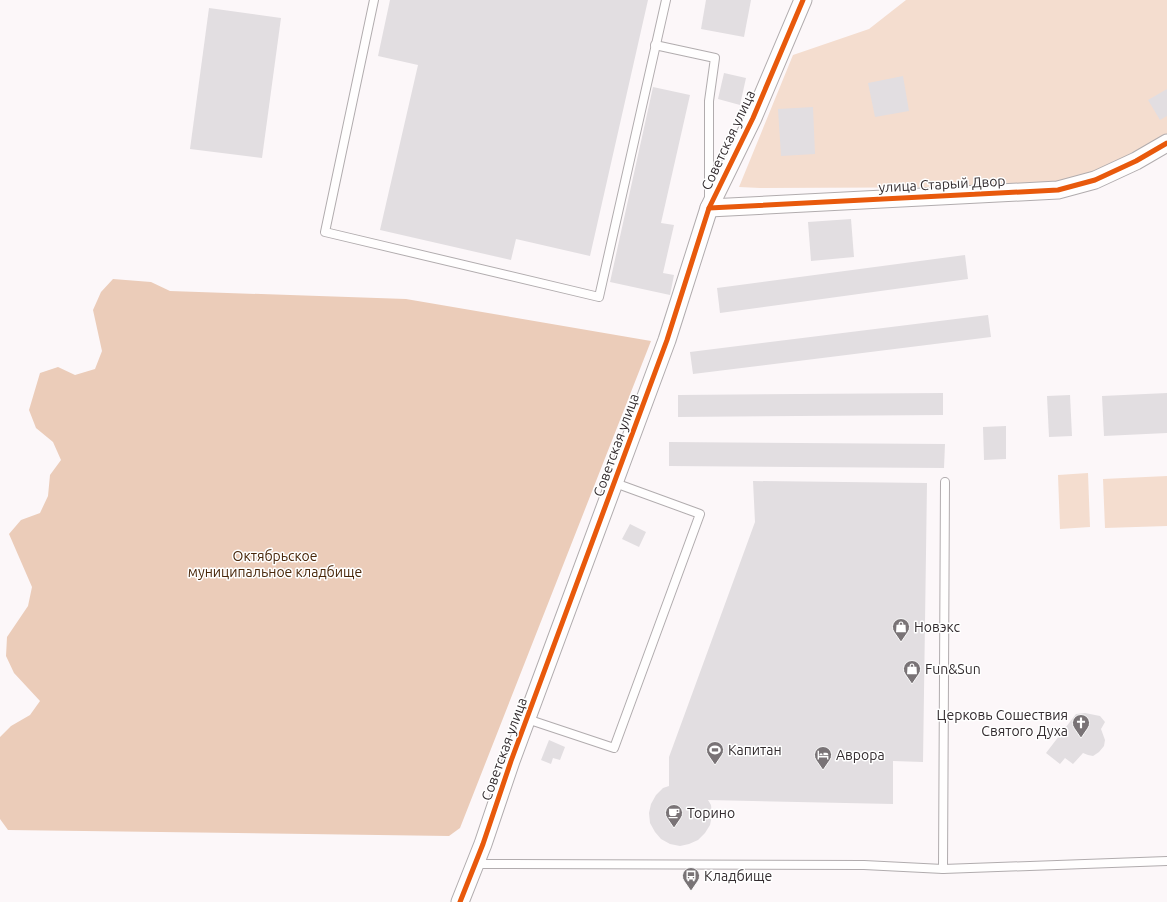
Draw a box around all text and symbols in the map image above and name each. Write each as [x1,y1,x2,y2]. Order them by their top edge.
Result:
street label: Советская улица [698,88,758,192]
street label: улица Старый Двор [878,173,1006,195]
street label: Советская улица [590,391,642,499]
park label: Октябрьское муниципальное кладбище [188,548,362,580]
shop icon: Новэкс [891,617,911,642]
place label: Новэкс [914,619,960,635]
shop icon: Fun&Sun [902,659,922,684]
place label: Fun&Sun [925,661,981,677]
street label: Советская улица [478,695,530,803]
place label: Церковь Сошествия Святого Духа [937,707,1068,739]
church icon: Церковь Сошествия Святого Духа [1071,713,1091,738]
sports icon: Капитан [705,740,725,765]
place label: Капитан [728,742,782,758]
hotel icon: Аврора [813,745,833,770]
place label: Аврора [836,747,885,763]
cafe icon: Торино [664,803,684,828]
place label: Торино [687,805,735,821]
bus stop icon: Кладбище [681,866,701,891]
place label: Кладбище [704,868,772,884]

